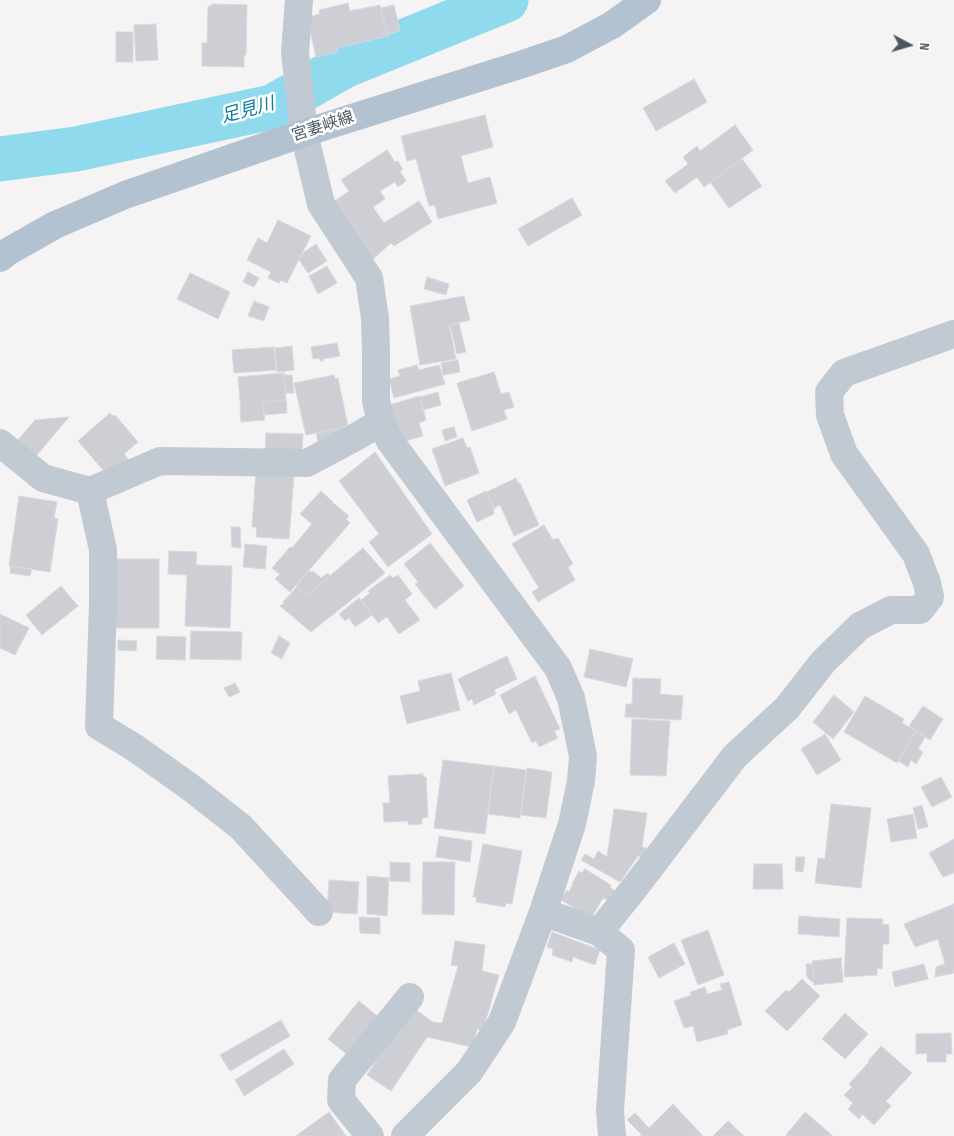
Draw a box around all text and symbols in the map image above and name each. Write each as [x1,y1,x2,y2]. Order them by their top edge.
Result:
north arrow [884,20,934,70]
text: N [916,42,933,51]
water label: 足見川 [219,94,277,128]
street label: 宮妻峡線 [290,108,356,146]

